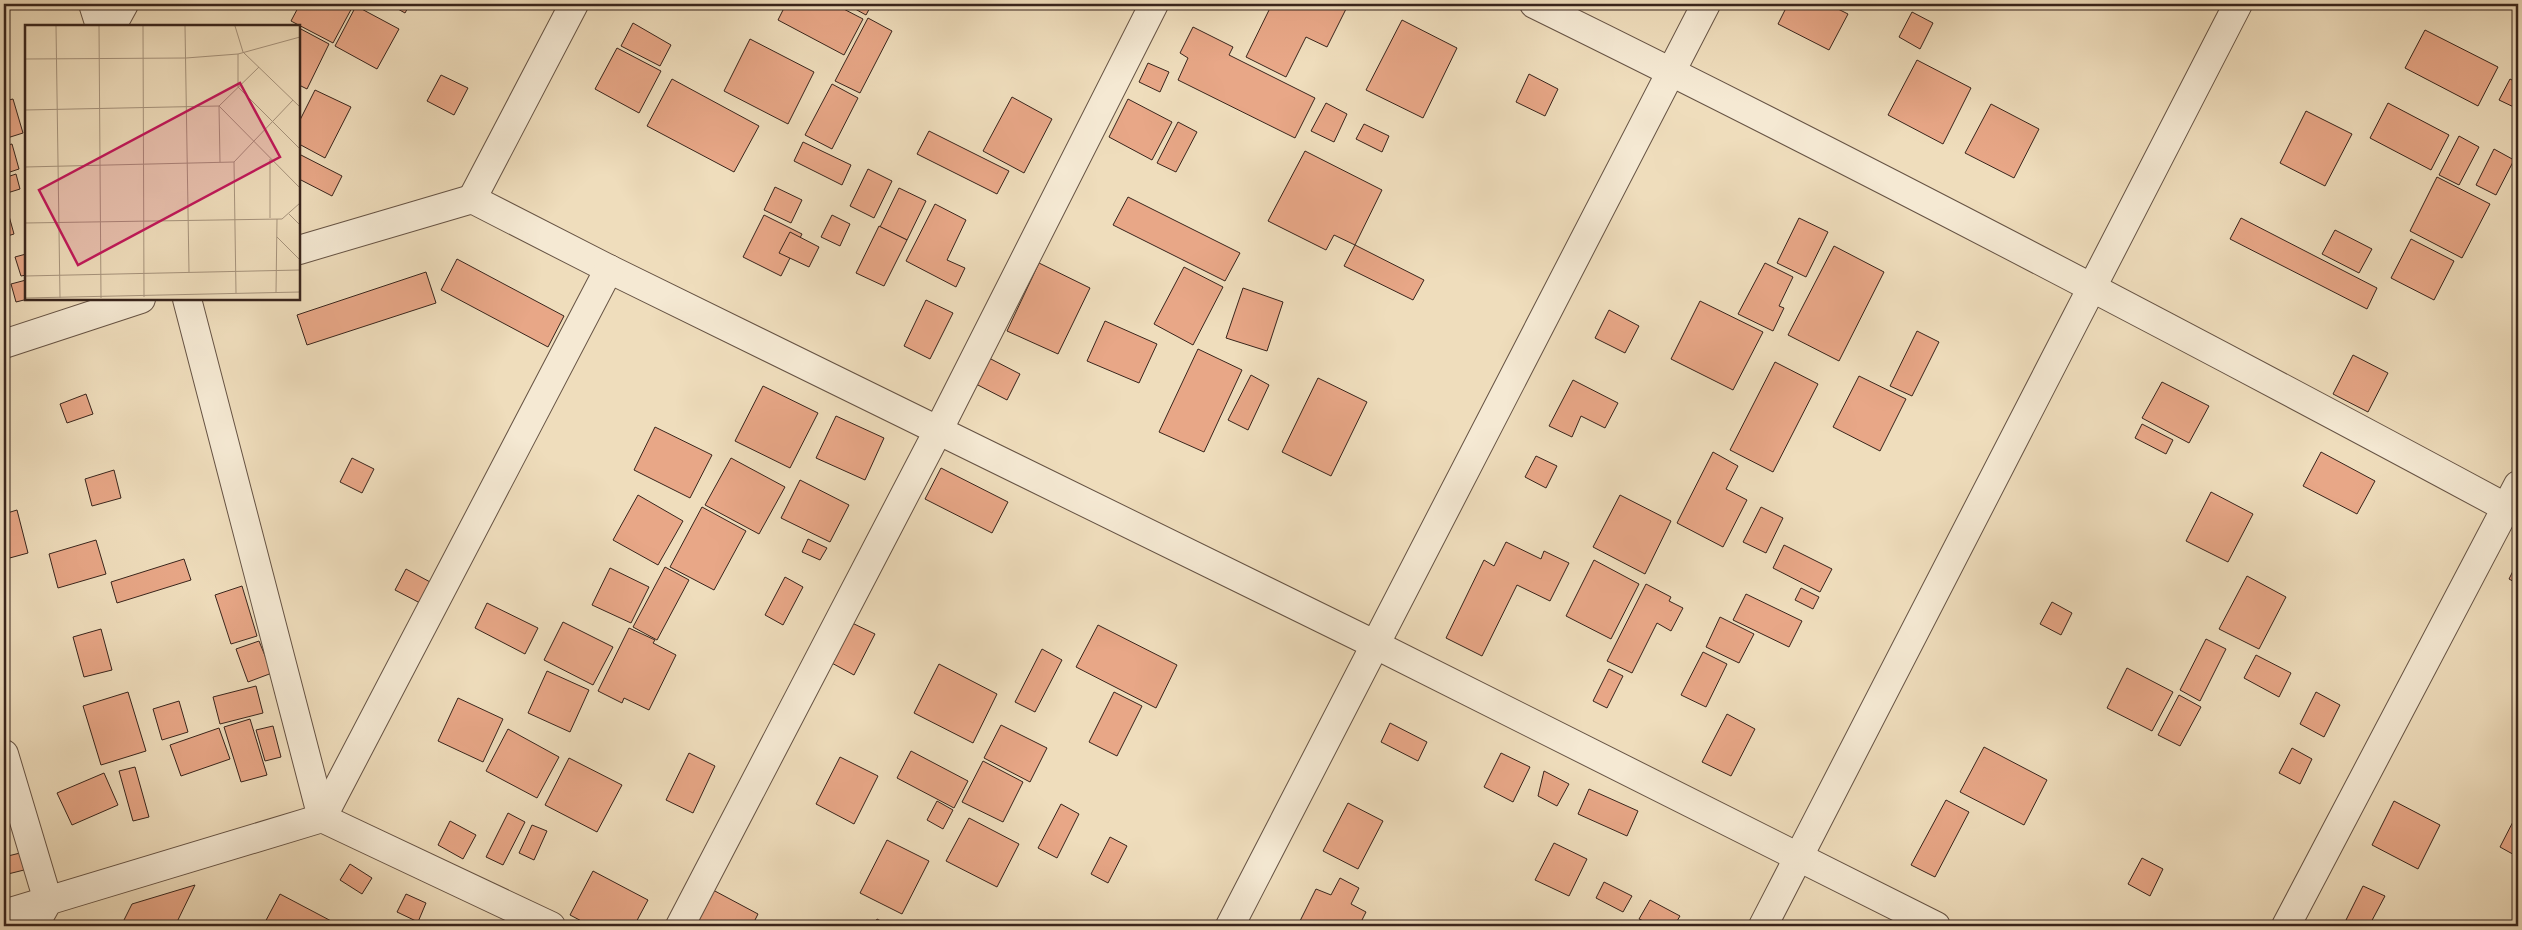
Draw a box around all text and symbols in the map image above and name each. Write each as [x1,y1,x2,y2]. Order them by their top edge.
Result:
inset map [25,25,300,300]

